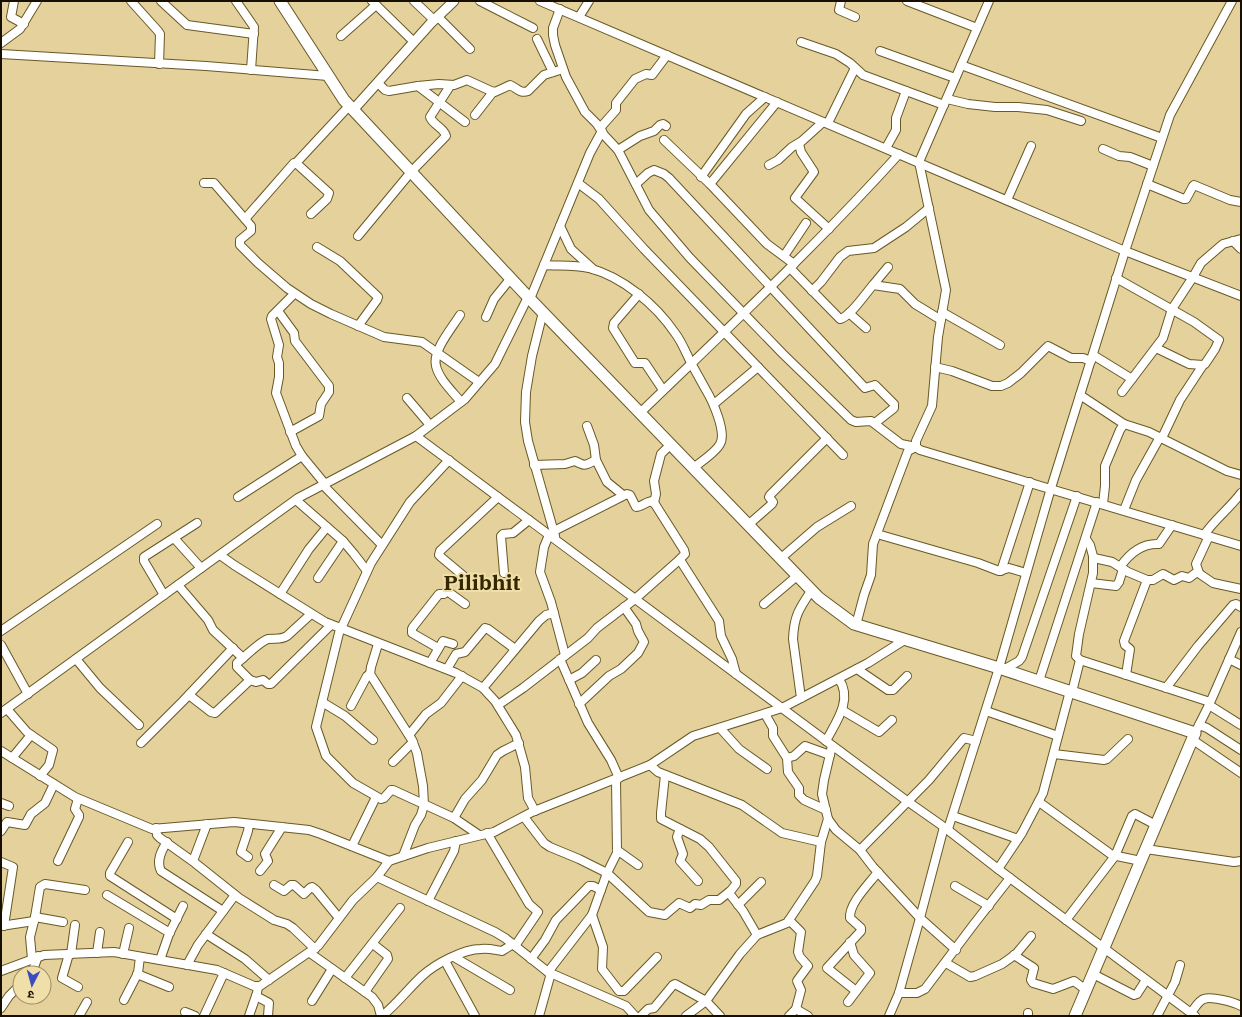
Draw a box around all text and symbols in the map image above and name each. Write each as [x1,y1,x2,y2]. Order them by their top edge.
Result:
district label: Pilibhit [444,568,521,596]
north arrow [12,965,52,1005]
text: उ [26,988,35,1002]

